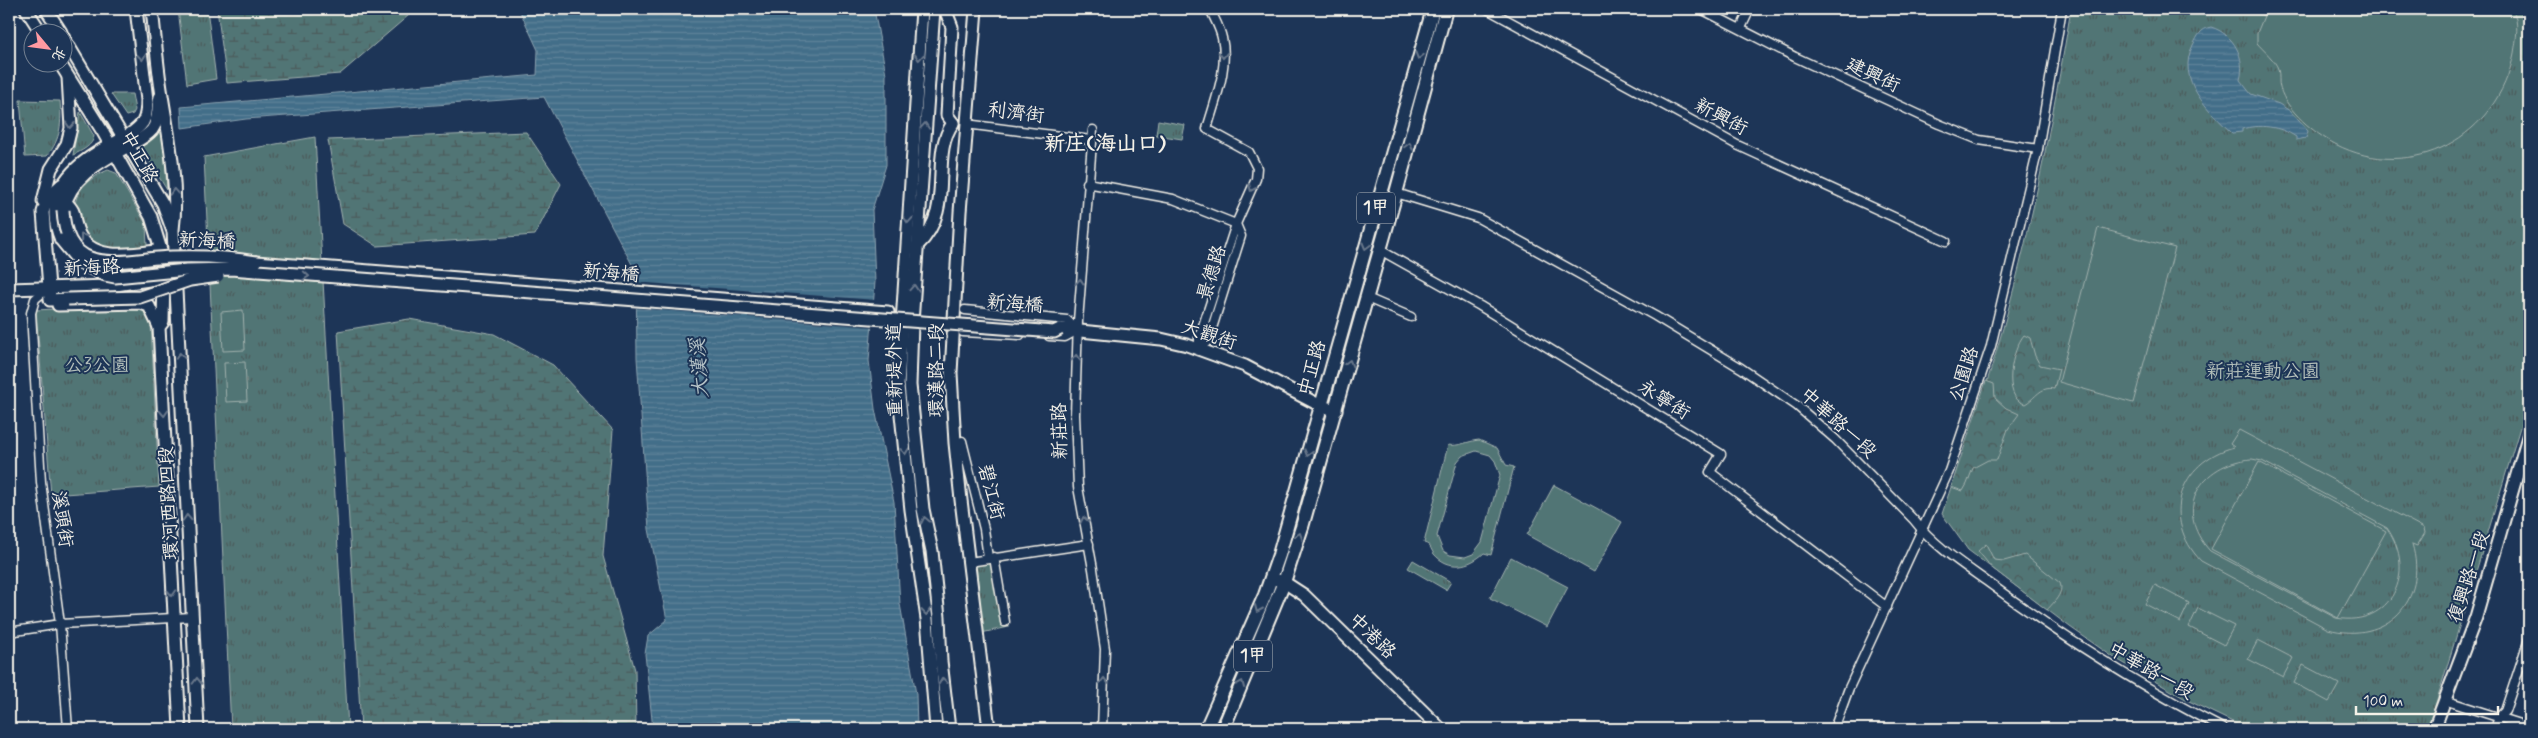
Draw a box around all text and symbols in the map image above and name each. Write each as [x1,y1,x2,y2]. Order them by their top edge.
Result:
north arrow [22,22,72,72]
text: 北 [47,43,70,64]
one-way arrow [1414,51,1424,59]
one-way arrow [1218,52,1228,59]
street label: 建興街 [1842,52,1904,98]
one-way arrow [136,53,147,61]
one-way arrow [913,54,924,62]
street label: 新興街 [1690,93,1752,141]
street label: 利濟街 [986,97,1046,129]
one-way arrow [65,122,76,130]
one-way arrow [920,122,931,130]
street label: 中正路 [114,126,164,188]
district label: 新庄(海山口) [1044,130,1166,158]
one-way arrow [1403,142,1414,151]
one-way arrow [1247,183,1258,192]
one-way arrow [168,188,179,196]
road number: 1甲 [1357,192,1395,224]
one-way arrow [902,216,913,224]
street label: 新海橋 [178,228,236,254]
one-way arrow [80,234,89,243]
one-way arrow [1361,241,1372,250]
street label: 景德路 [1192,242,1232,304]
street label: 新海路 [63,254,121,282]
street label: 新海橋 [582,258,640,288]
one-way arrow [302,270,310,281]
one-way arrow [1075,277,1086,285]
one-way arrow [909,284,920,292]
street label: 新海橋 [986,290,1044,318]
street label: 大觀街 [1178,314,1240,356]
street label: 重新堤外道 [882,322,908,418]
street label: 環漢路二段 [924,322,949,418]
water label: 大漢溪 [684,336,716,399]
street label: 中正路 [1292,337,1332,399]
street label: 公園路 [1943,343,1985,405]
one-way arrow [174,352,185,360]
park label: 公3公園 [64,353,130,378]
one-way arrow [1071,354,1082,362]
park label: 新莊運動公園 [2206,359,2320,384]
one-way arrow [1343,360,1353,368]
street label: 永寧街 [1633,374,1695,426]
street label: 中華路一段 [1794,382,1882,464]
street label: 新莊路 [1047,402,1073,460]
one-way arrow [158,409,169,417]
street label: 環河西路四段 [154,445,184,561]
one-way arrow [899,448,910,456]
one-way arrow [1303,449,1313,457]
street label: 碧江街 [972,461,1010,523]
street label: 溪頭街 [46,489,78,549]
one-way arrow [182,514,192,522]
one-way arrow [920,515,931,524]
one-way arrow [1080,515,1090,524]
street label: 復興路一段 [2442,528,2496,626]
one-way arrow [1293,532,1303,541]
one-way arrow [167,589,178,597]
one-way arrow [1254,604,1265,613]
street label: 中港路 [1343,607,1401,665]
one-way arrow [920,609,931,617]
street label: 中華路一段 [2104,636,2198,706]
road number: 1甲 [1234,640,1272,671]
one-way arrow [192,676,202,684]
one-way arrow [938,676,949,684]
one-way arrow [1099,676,1109,684]
one-way arrow [1235,680,1246,689]
scale bar [2356,683,2498,715]
text: 100 m [2363,692,2403,712]

